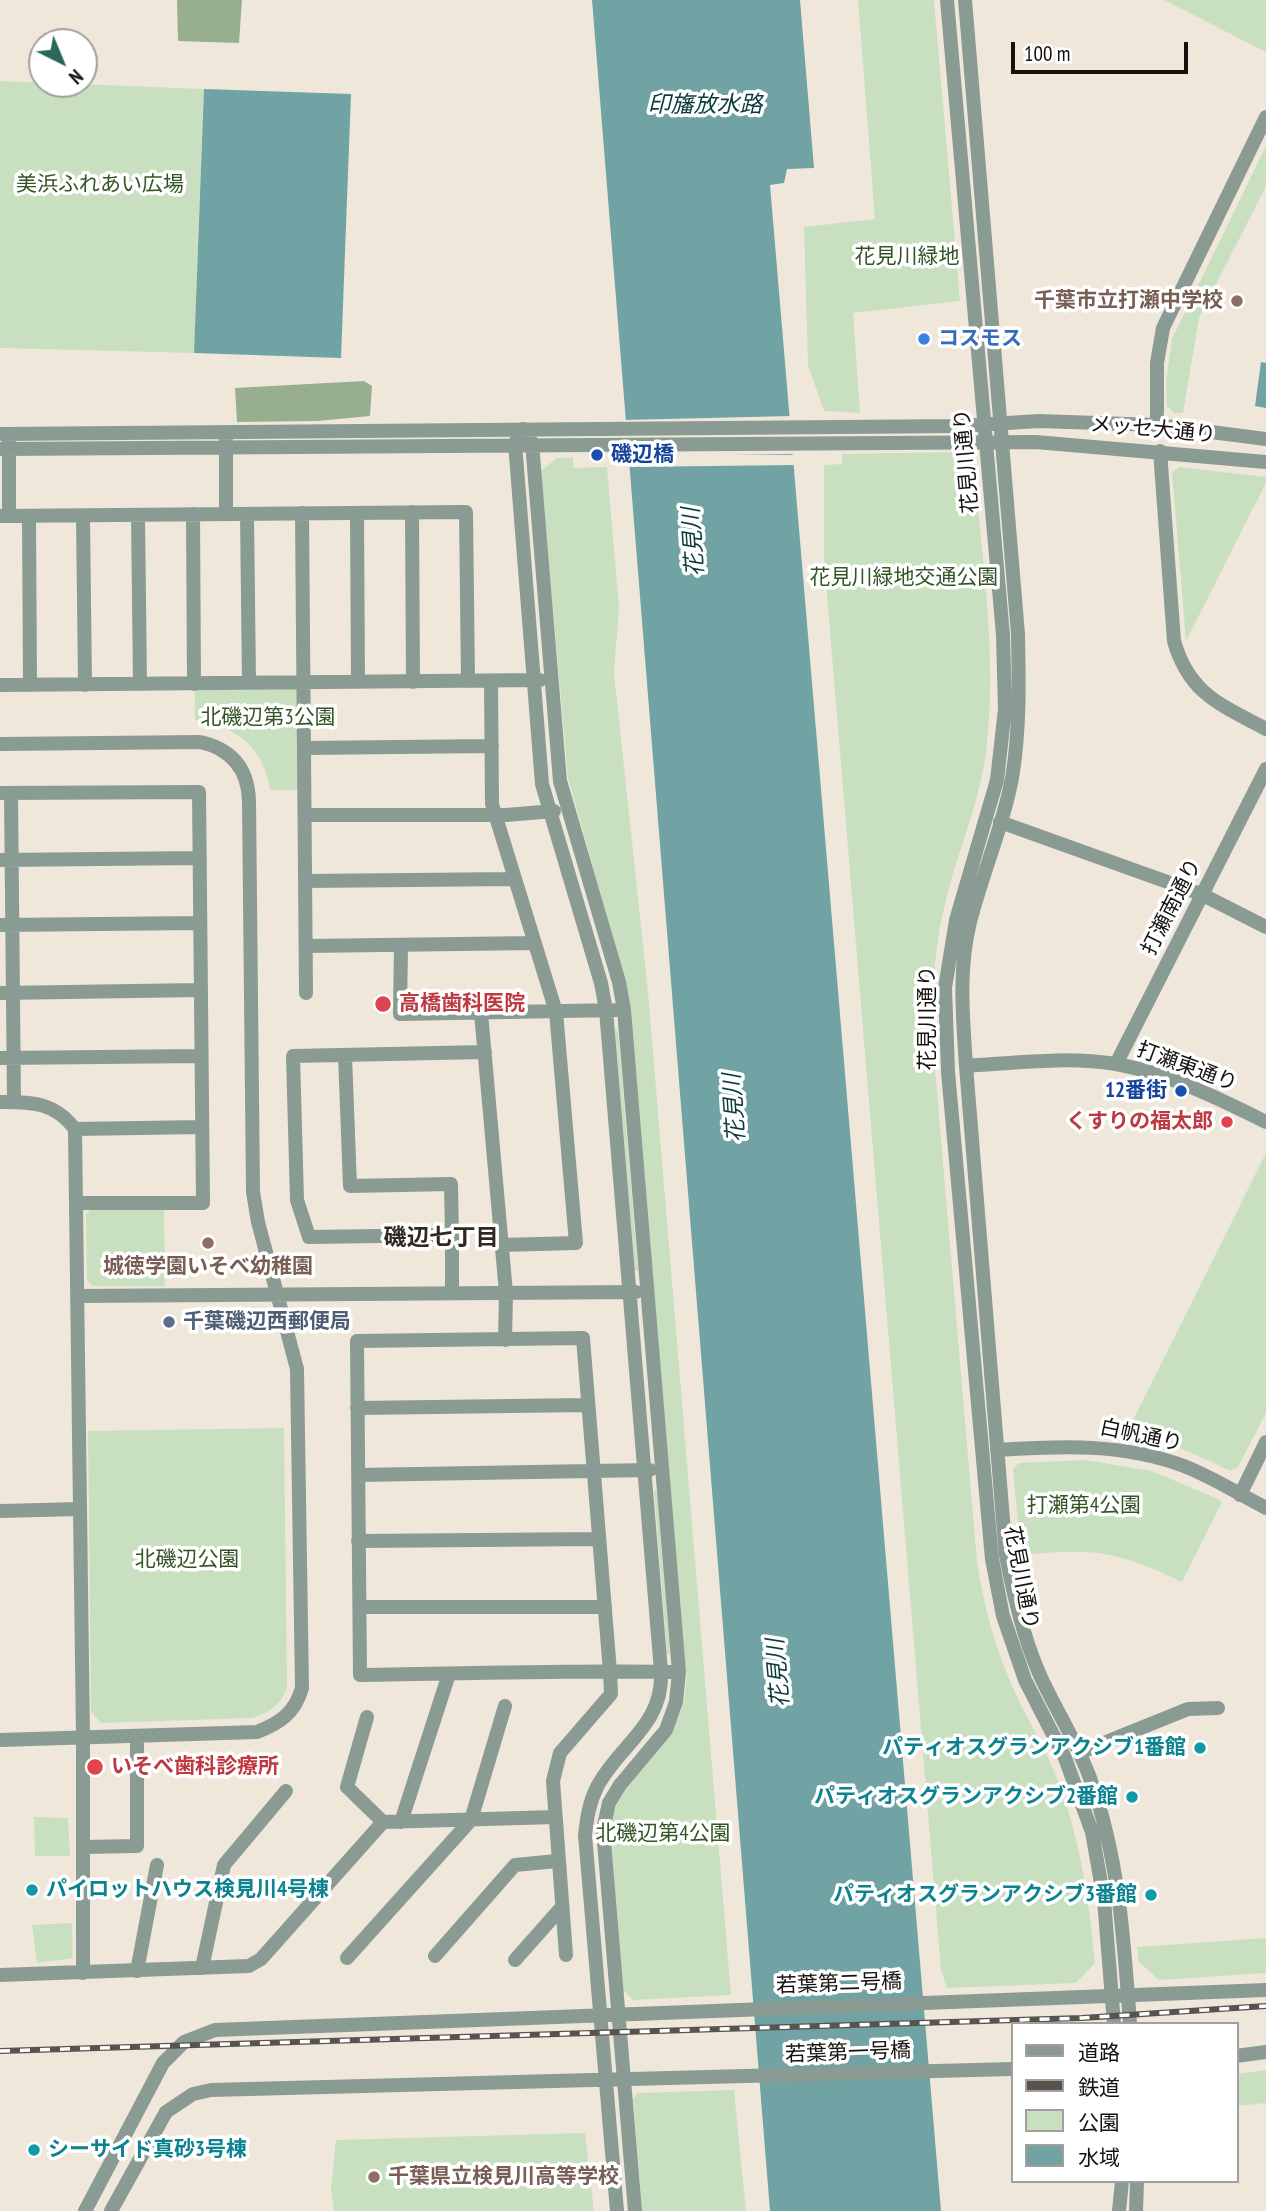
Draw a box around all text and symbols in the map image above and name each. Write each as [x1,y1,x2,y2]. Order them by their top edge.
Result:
north arrow [28,28,98,98]
scale bar [1014,28,1191,72]
text: 100 m [1024,40,1070,67]
text: N [64,65,88,89]
water label: 印旛放水路 [648,91,762,119]
park label: 美浜ふれあい広場 [16,172,184,198]
park label: 花見川緑地 [855,244,959,270]
place label: 千葉市立打瀬中学校 [1034,288,1223,314]
marker: 千葉市立打瀬中学校 [1229,293,1245,309]
place label: コスモス [938,326,1022,352]
marker: コスモス [916,331,932,347]
street label: 花見川通り [950,408,984,514]
street label: メッセ大通り [1089,412,1217,448]
place label: 磯辺橋 [611,442,674,468]
marker: 磯辺橋 [589,447,605,463]
water label: 花見川 [678,507,710,577]
park label: 花見川緑地交通公園 [810,565,998,591]
park label: 北磯辺第3公園 [200,705,336,731]
street label: 打瀬南通り [1137,855,1207,959]
street label: 花見川通り [915,966,941,1070]
place label: 高橋歯科医院 [399,991,525,1017]
marker: 高橋歯科医院 [373,994,393,1014]
street label: 打瀬東通り [1133,1037,1241,1097]
water label: 花見川 [719,1073,751,1143]
place label: 12番街 [1105,1078,1167,1104]
marker: 12番街 [1173,1083,1189,1099]
place label: くすりの福太郎 [1066,1109,1213,1135]
marker: くすりの福太郎 [1219,1114,1235,1130]
district label: 磯辺七丁目 [384,1224,498,1252]
marker: 城徳学園いそべ幼稚園 [200,1235,216,1251]
place label: 城徳学園いそべ幼稚園 [103,1254,313,1280]
place label: 千葉磯辺西郵便局 [183,1309,351,1335]
marker: 千葉磯辺西郵便局 [161,1314,177,1330]
street label: 白帆通り [1097,1415,1185,1457]
park label: 打瀬第4公園 [1027,1493,1141,1519]
street label: 花見川通り [999,1524,1043,1632]
park label: 北磯辺公園 [135,1547,239,1573]
water label: 花見川 [762,1637,796,1709]
place label: パティオスグランアクシブ1番館 [882,1735,1186,1761]
marker: パティオスグランアクシブ1番館 [1192,1740,1208,1756]
place label: いそべ歯科診療所 [111,1754,279,1780]
marker: いそべ歯科診療所 [85,1757,105,1777]
place label: パティオスグランアクシブ2番館 [814,1784,1118,1810]
marker: パティオスグランアクシブ2番館 [1124,1789,1140,1805]
park label: 北磯辺第4公園 [595,1821,731,1847]
place label: パイロットハウス検見川4号棟 [46,1877,329,1903]
marker: パイロットハウス検見川4号棟 [24,1882,40,1898]
place label: パティオスグランアクシブ3番館 [833,1882,1137,1908]
marker: パティオスグランアクシブ3番館 [1143,1887,1159,1903]
street label: 若葉第二号橋 [776,1969,902,1999]
legend [1010,2022,1238,2183]
street label: 若葉第一号橋 [785,2038,911,2068]
text: 道路 [1078,2039,1120,2066]
text: 鉄道 [1078,2074,1120,2101]
text: 公園 [1078,2109,1120,2136]
place label: シーサイド真砂3号棟 [48,2137,247,2163]
marker: シーサイド真砂3号棟 [26,2142,42,2158]
text: 水域 [1078,2144,1120,2171]
place label: 千葉県立検見川高等学校 [388,2164,619,2190]
marker: 千葉県立検見川高等学校 [366,2169,382,2185]

